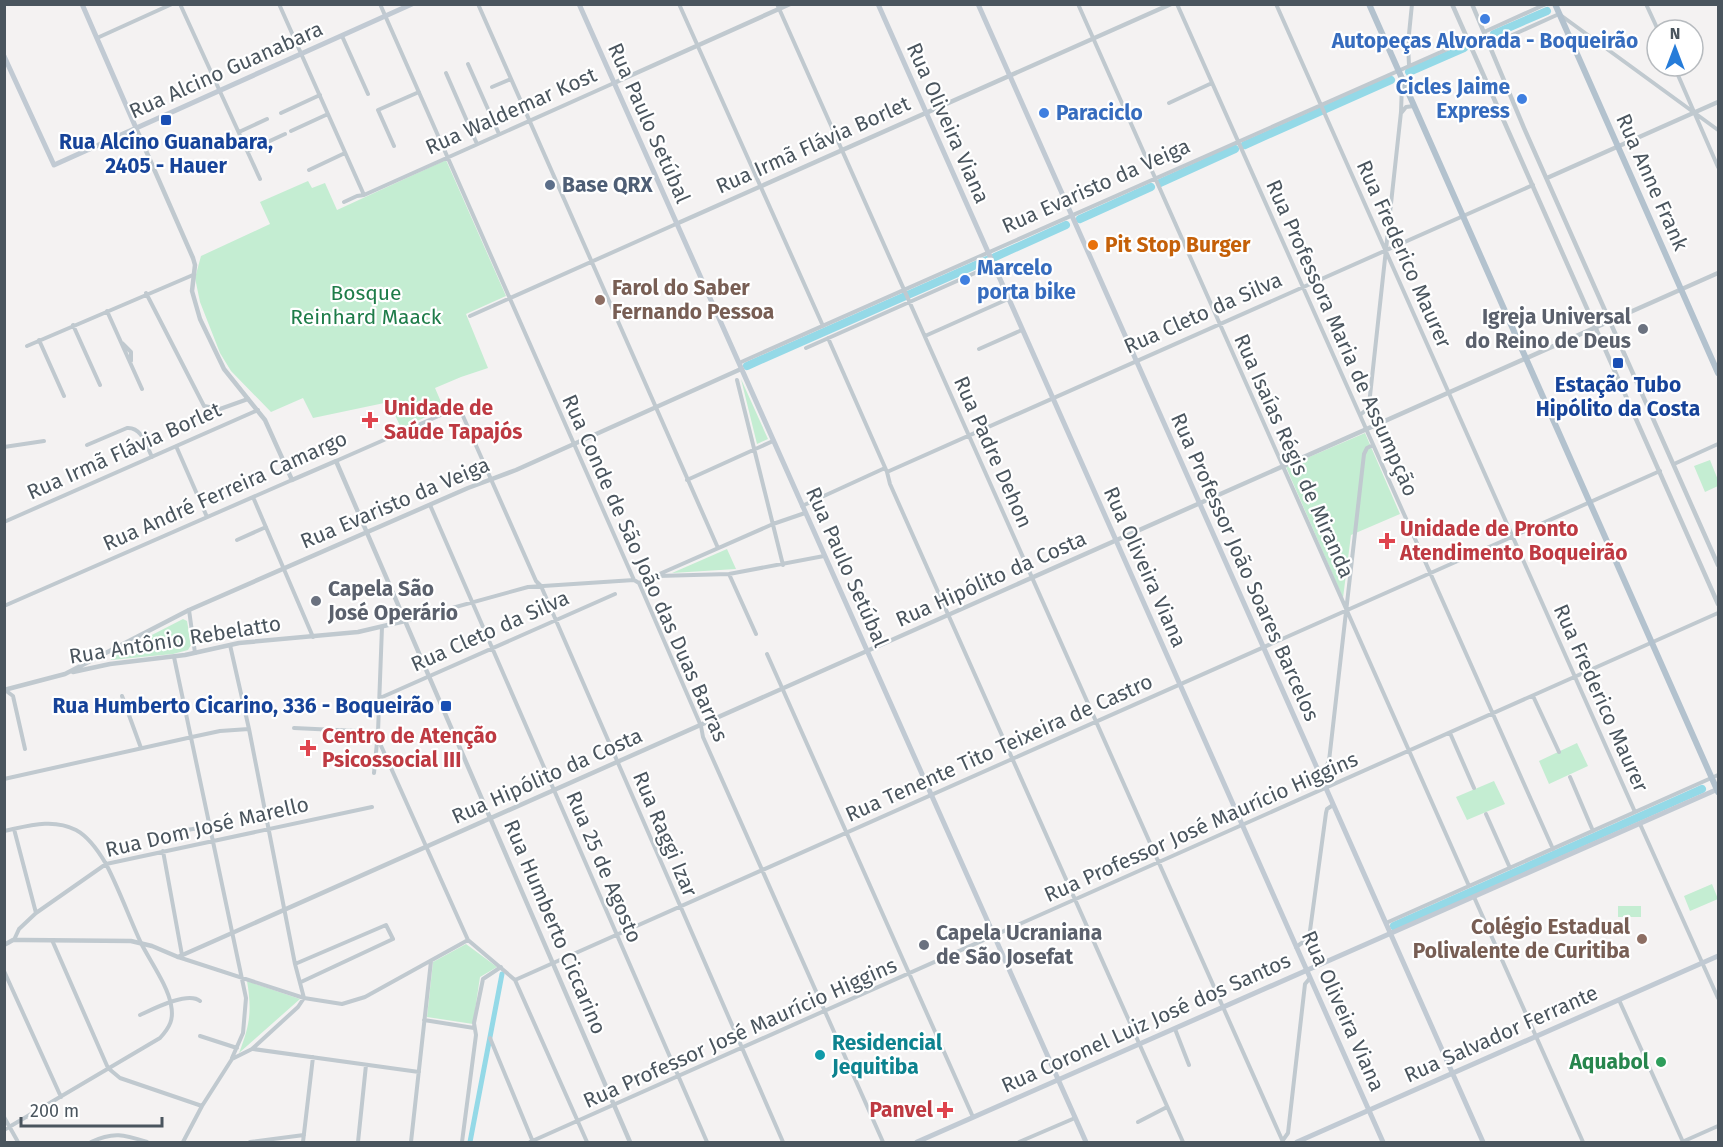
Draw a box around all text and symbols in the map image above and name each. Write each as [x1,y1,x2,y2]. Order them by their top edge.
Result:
marker: Autopeças Alvorada - Boqueirão [1478,12,1492,26]
street label: Rua Alcino Guanabara [125,16,327,124]
north arrow [1645,18,1705,78]
text: N [1670,24,1680,43]
place label: Autopeças Alvorada - Boqueirão [1331,28,1638,54]
street label: Rua Paulo Setúbal [602,39,696,207]
street label: Rua Oliveira Viana [901,39,995,207]
street label: Rua Waldemar Kost [421,61,601,160]
place label: Cicles Jaime Express [1396,74,1510,124]
street label: Rua Irmã Flávia Borlet [712,90,915,200]
marker: Cicles Jaime Express [1515,92,1529,106]
place label: Paraciclo [1056,100,1143,126]
marker: Paraciclo [1037,106,1051,120]
street label: Rua Anne Frank [1610,110,1694,255]
marker: Rua Alcíno Guanabara, 2405 - Hauer [159,113,173,127]
place label: Rua Alcíno Guanabara, 2405 - Hauer [59,129,273,179]
street label: Rua Evaristo da Veiga [998,133,1194,239]
street label: Rua Frederico Maurer [1351,156,1457,352]
place label: Base QRX [562,172,653,198]
street label: Rua Professora Maria de Assumpção [1260,176,1424,500]
marker: Base QRX [543,178,557,192]
place label: Pit Stop Burger [1105,232,1251,258]
marker: Pit Stop Burger [1086,238,1100,252]
place label: Marcelo porta bike [977,255,1076,305]
street label: Rua Cleto da Silva [1120,266,1286,360]
marker: Marcelo porta bike [958,273,972,287]
place label: Farol do Saber Fernando Pessoa [612,275,774,325]
park label: Bosque Reinhard Maack [290,280,442,330]
marker: Farol do Saber Fernando Pessoa [593,293,607,307]
place label: Igreja Universal do Reino de Deus [1465,304,1632,354]
marker: Igreja Universal do Reino de Deus [1636,322,1650,336]
street label: Rua Isaías Régis de Miranda [1228,330,1360,582]
marker: Estação Tubo Hipólito da Costa [1611,356,1625,370]
street label: Rua Padre Dehon [948,372,1038,532]
place label: Estação Tubo Hipólito da Costa [1536,372,1700,422]
street label: Rua Conde de São João das Duas Barras [556,390,734,746]
place label: Unidade de Saúde Tapajós [384,395,522,445]
street label: Rua Irmã Flávia Borlet [23,396,226,506]
street label: Rua Professor João Soares Barcelos [1165,409,1325,725]
marker: Unidade de Saúde Tapajós [361,411,379,429]
street label: Rua André Ferreira Camargo [99,425,351,557]
street label: Rua Evaristo da Veiga [296,451,494,555]
street label: Rua Paulo Setúbal [800,483,894,651]
street label: Rua Oliveira Viana [1098,483,1192,651]
place label: Unidade de Pronto Atendimento Boqueirão [1399,516,1628,566]
street label: Rua Hipólito da Costa [892,525,1090,633]
marker: Unidade de Pronto Atendimento Boqueirão [1378,532,1396,550]
place label: Capela São José Operário [327,576,458,626]
street label: Rua Cleto da Silva [407,584,573,678]
marker: Capela São José Operário [309,594,323,608]
street label: Rua Frederico Maurer [1548,600,1654,796]
street label: Rua Antônio Rebelatto [67,610,283,670]
street label: Rua Tenente Tito Teixeira de Castro [841,668,1157,828]
place label: Rua Humberto Cicarino, 336 - Boqueirão [52,693,434,719]
marker: Rua Humberto Cicarino, 336 - Boqueirão [439,699,453,713]
street label: Rua Hipólito da Costa [448,722,646,830]
place label: Centro de Atenção Psicossocial III [322,723,497,773]
marker: Centro de Atenção Psicossocial III [299,739,317,757]
street label: Rua Professor José Maurício Higgins [1040,746,1362,908]
street label: Rua Raggi Izar [627,767,703,901]
street label: Rua 25 de Agosto [560,787,648,947]
street label: Rua Dom José Marello [103,791,311,863]
street label: Rua Humberto Ciccarino [498,816,612,1038]
place label: Colégio Estadual Polivalente de Curitiba [1413,914,1631,964]
place label: Capela Ucraniana de São Josefat [936,920,1102,970]
street label: Rua Oliveira Viana [1296,927,1390,1095]
marker: Colégio Estadual Polivalente de Curitiba [1635,932,1649,946]
marker: Capela Ucraniana de São Josefat [917,938,931,952]
street label: Rua Coronel Luiz José dos Santos [997,947,1295,1099]
street label: Rua Professor José Maurício Higgins [579,952,901,1114]
street label: Rua Salvador Ferrante [1400,980,1602,1088]
place label: Residencial Jequitiba [831,1030,943,1080]
marker: Residencial Jequitiba [813,1048,827,1062]
place label: Aquabol [1568,1049,1650,1075]
marker: Aquabol [1654,1055,1668,1069]
scale bar [21,1090,162,1128]
place label: Panvel [870,1097,934,1123]
text: 200 m [30,1100,79,1122]
marker: Panvel [938,1103,952,1117]

